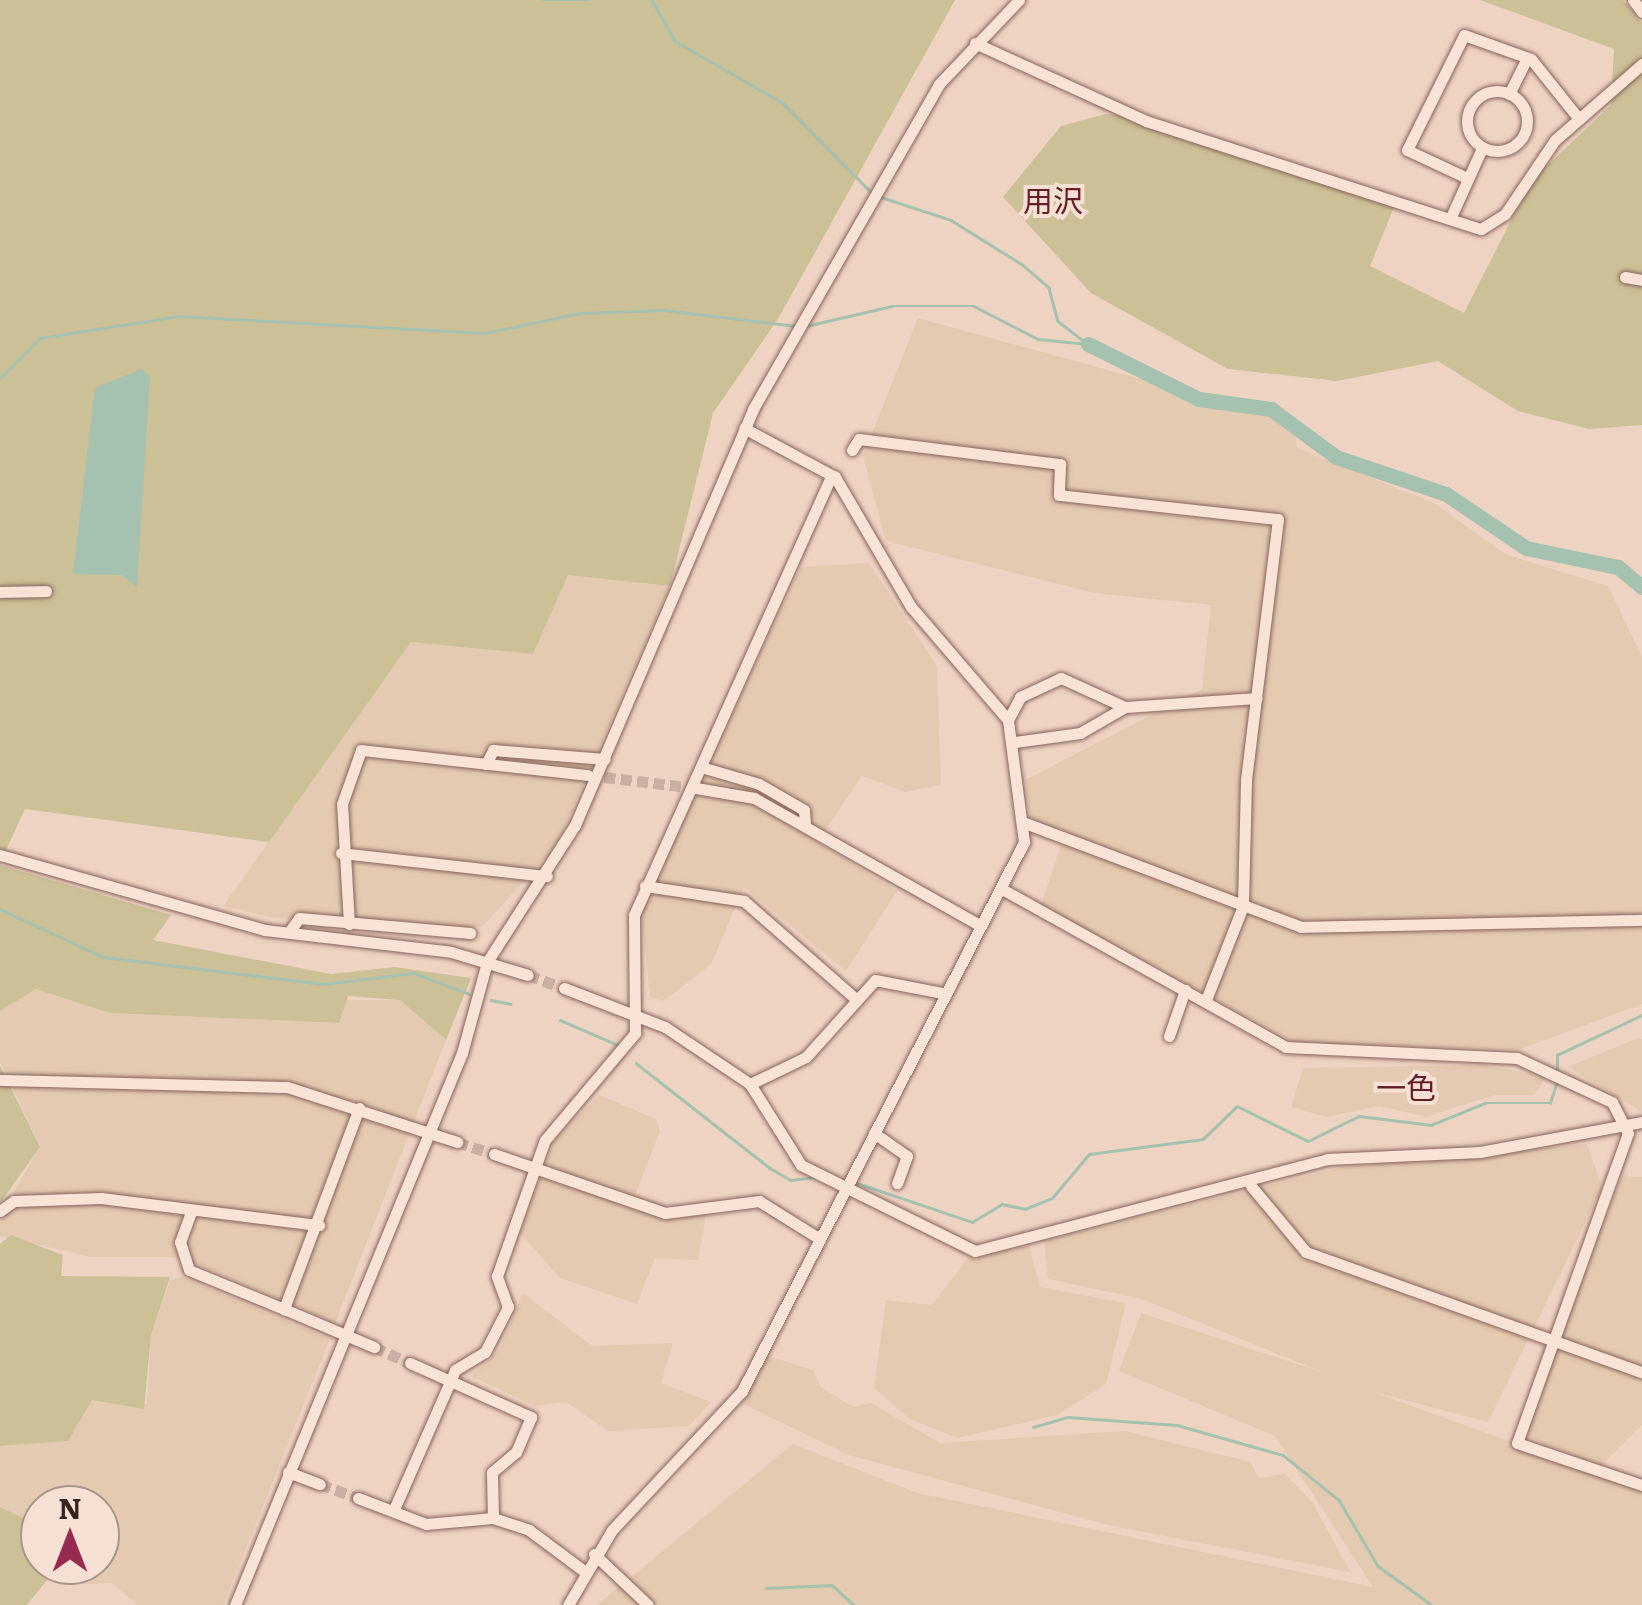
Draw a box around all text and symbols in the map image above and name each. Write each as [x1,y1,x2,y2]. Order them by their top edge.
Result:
district label: 用沢 [1023,181,1083,217]
district label: 一色 [1376,1068,1436,1104]
north arrow [20,1485,120,1585]
text: N [58,1486,82,1528]

